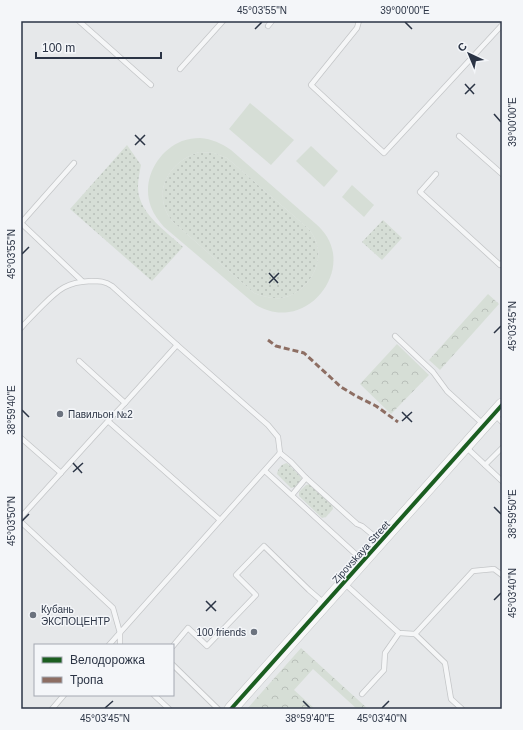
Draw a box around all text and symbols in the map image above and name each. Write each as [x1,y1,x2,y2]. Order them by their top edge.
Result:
text: 45°03'55"N [237,5,287,16]
text: 39°00'00"E [380,5,430,16]
scale bar [36,34,161,60]
north arrow [449,34,489,74]
text: С [455,40,469,54]
text: 100 m [42,41,75,55]
text: 39°00'00"E [507,97,518,147]
text: 45°03'55"N [6,229,17,279]
text: 45°03'45"N [507,301,518,351]
text: 38°59'40"E [6,385,17,435]
marker: Павильон №2 [55,409,65,419]
place label: Павильон №2 [68,409,133,420]
text: 38°59'50"E [507,489,518,539]
text: 45°03'50"N [6,496,17,546]
street label: Zipovskaya Street [330,518,392,585]
text: 45°03'40"N [507,568,518,618]
place label: Кубань ЭКСПОЦЕНТР [41,604,110,627]
marker: Кубань ЭКСПОЦЕНТР [28,610,38,620]
place label: 100 friends [197,627,246,638]
marker: 100 friends [249,627,259,637]
legend [34,644,174,696]
text: Велодорожка [70,653,145,667]
text: Тропа [70,673,104,687]
text: 45°03'45"N [80,713,130,724]
text: 38°59'40"E [285,713,335,724]
text: 45°03'40"N [357,713,407,724]

